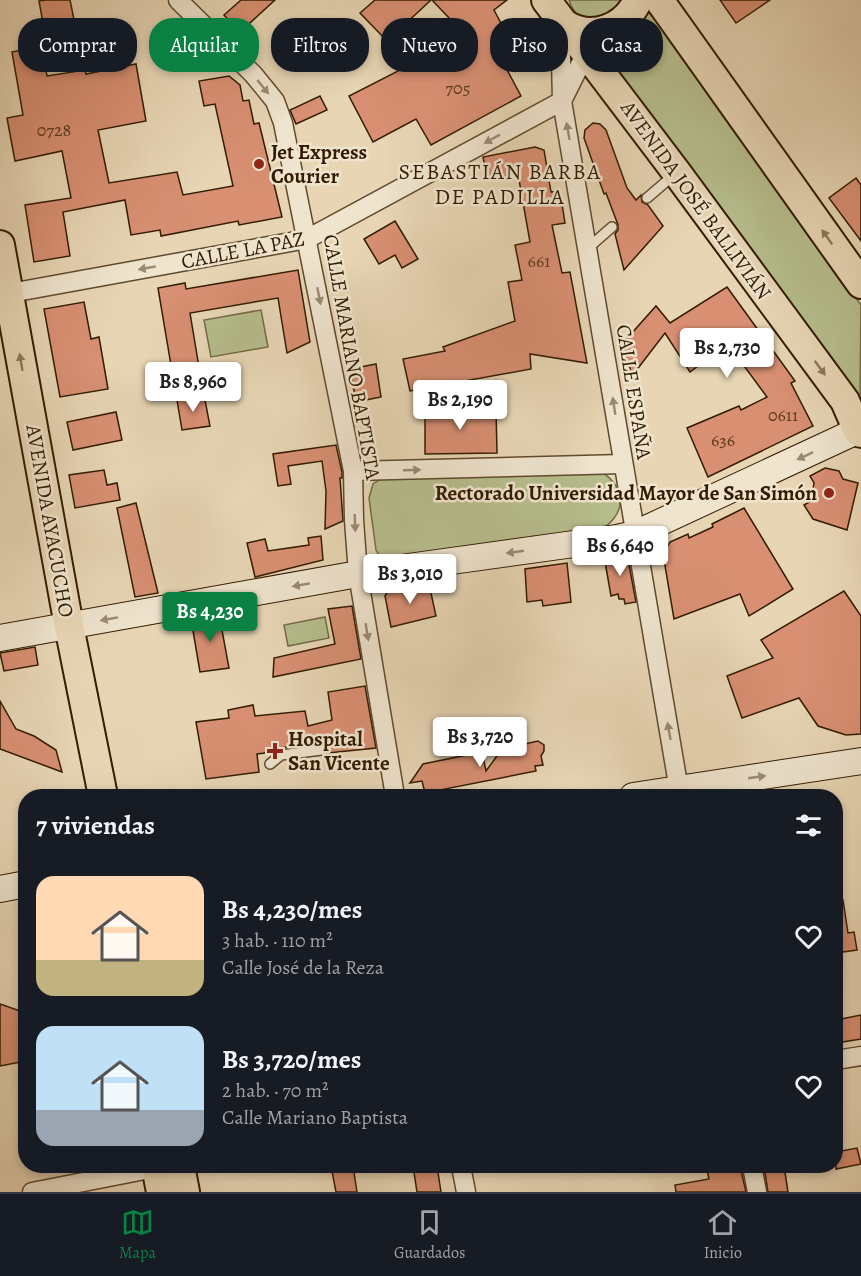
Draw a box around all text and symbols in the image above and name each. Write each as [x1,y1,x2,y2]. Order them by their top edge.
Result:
chip: Comprar [18,18,137,72]
chip: Alquilar [149,18,259,72]
chip: Filtros [271,18,369,72]
chip: Nuevo [381,18,478,72]
chip: Piso [490,18,568,72]
chip: Casa [580,18,663,72]
house number: 705 [446,76,470,100]
one-way arrow [257,79,270,95]
street label: AVENIDA JOSÉ BALLIVIÁN [614,94,778,305]
house number: 0728 [37,118,71,142]
one-way arrow [563,121,572,140]
one-way arrow [483,134,500,144]
place label: Jet Express Courier [271,138,367,190]
marker: Jet Express Courier [252,157,266,171]
district label: SEBASTIÁN BARBA DE PADILLA [399,157,601,212]
street label: CALLE LA PAZ [179,224,307,276]
one-way arrow [821,229,833,245]
street label: CALLE MARIANO BAPTISTA [317,232,387,483]
house number: 661 [528,249,550,273]
one-way arrow [137,264,156,273]
one-way arrow [315,287,324,306]
street label: CALLE ESPAÑA [610,322,659,462]
pin: Bs 2,730 [665,328,789,379]
text: Bs 2,730 [694,334,760,361]
one-way arrow [16,352,25,371]
one-way arrow [814,361,826,376]
pin: Bs 8,960 [131,362,255,413]
text: Bs 8,960 [159,368,227,395]
pin: Bs 2,190 [398,380,522,431]
text: Bs 2,190 [427,386,493,413]
one-way arrow [609,396,618,415]
house number: 0611 [768,403,798,427]
street label: AVENIDA AYACUCHO [19,421,81,620]
house number: 636 [711,428,735,452]
one-way arrow [797,452,814,461]
one-way arrow [402,465,421,474]
place label: Rectorado Universidad Mayor de San Simón [435,479,817,507]
marker: Rectorado Universidad Mayor de San Simón [822,486,836,500]
one-way arrow [350,513,359,532]
pin: Bs 6,640 [558,526,682,577]
text: Bs 6,640 [586,532,654,559]
one-way arrow [506,548,525,557]
pin: Bs 3,010 [348,554,472,605]
text: Bs 3,010 [377,560,443,587]
one-way arrow [291,581,310,590]
pin: Bs 4,230 [148,592,272,643]
text: Bs 4,230 [176,598,244,625]
one-way arrow [99,615,118,624]
one-way arrow [363,623,372,642]
pin: Bs 3,720 [418,717,542,768]
one-way arrow [664,721,673,740]
text: Bs 3,720 [447,723,513,750]
place label: Hospital San Vicente [288,725,390,777]
marker: Hospital San Vicente [266,742,284,760]
one-way arrow [748,772,767,781]
text: 7 viviendas [36,808,155,843]
icon: filters [792,809,825,842]
text: Bs 4,230/mes [222,892,362,927]
icon: home [84,900,156,972]
icon: heart [792,920,825,953]
text: 3 hab. · 110 m² [222,927,333,954]
text: Calle José de la Reza [222,954,384,981]
text: Bs 3,720/mes [222,1042,361,1077]
icon: home [84,1050,156,1122]
icon: heart [792,1070,825,1103]
text: 2 hab. · 70 m² [222,1077,329,1104]
text: Calle Mariano Baptista [222,1104,408,1131]
tab: Mapa [119,1206,156,1264]
tab: Guardados [394,1206,466,1264]
tab: Inicio [704,1206,742,1264]

